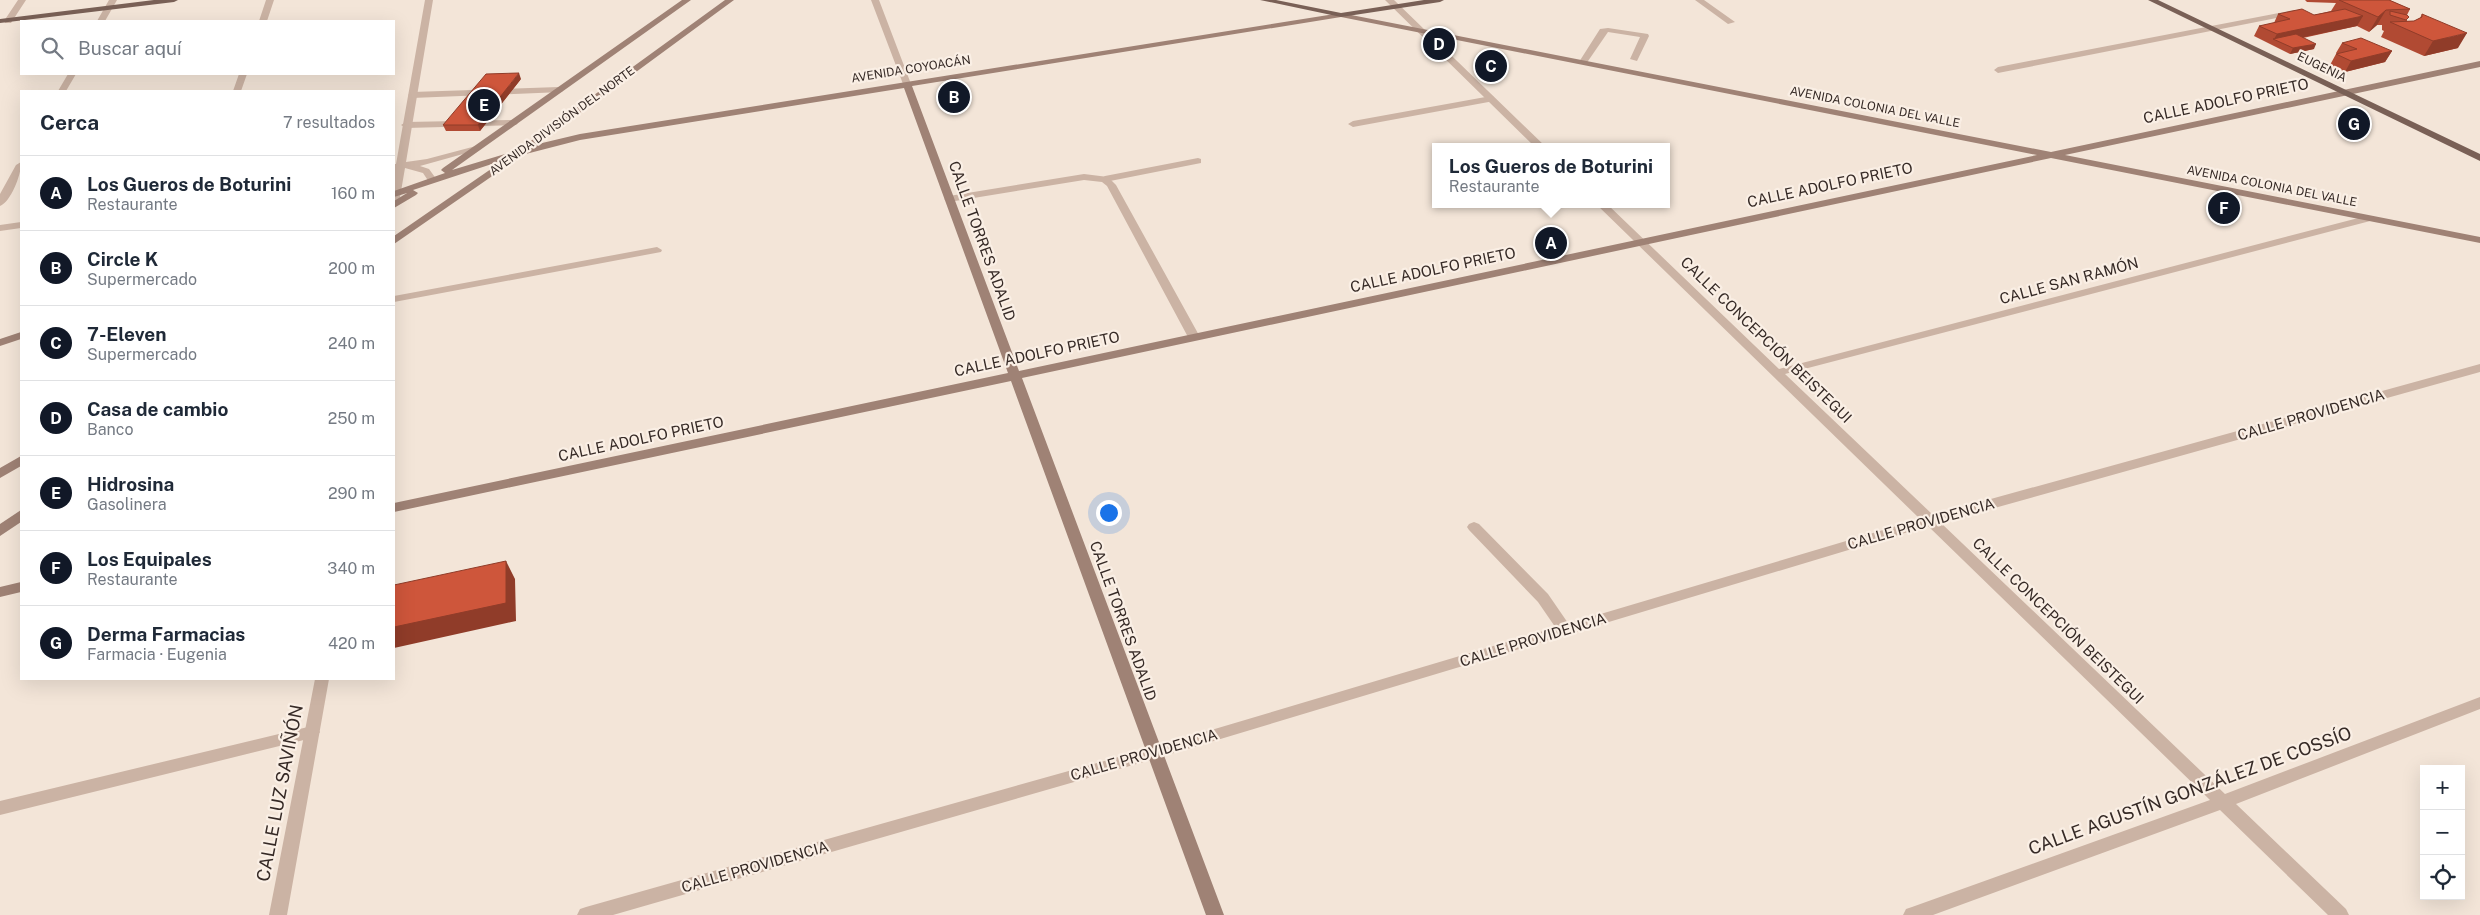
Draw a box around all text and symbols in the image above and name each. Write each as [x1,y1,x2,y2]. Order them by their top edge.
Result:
search box [20,20,395,75]
pin: D [1423,25,1455,63]
icon: search [38,34,66,62]
text: Buscar aquí [78,37,182,59]
pin: C [1475,47,1507,85]
street label: EUGENIA [2295,49,2349,85]
street label: AVENIDA COYOACÁN [850,53,972,85]
street label: AVENIDA DIVISIÓN DEL NORTE [487,64,637,178]
street label: CALLE ADOLFO PRIETO [2142,75,2310,126]
pin: B [938,78,970,116]
street label: AVENIDA COLONIA DEL VALLE [1789,84,1961,130]
pin: E [468,86,500,124]
pin: G [2338,105,2370,143]
text: Cerca [40,110,99,135]
text: 7 resultados [283,113,375,132]
popup [1432,143,1670,208]
text: Los Gueros de Boturini [1449,155,1653,177]
street label: CALLE TORRES ADALID [946,159,1019,323]
street label: CALLE ADOLFO PRIETO [1746,159,1914,210]
street label: AVENIDA COLONIA DEL VALLE [2186,163,2358,209]
text: Los Gueros de Boturini [87,173,291,195]
text: Restaurante [1449,177,1540,196]
text: A [50,184,62,203]
text: 160 m [331,184,375,203]
pin: F [2208,189,2240,227]
text: Restaurante [87,195,178,214]
pin: A [1535,224,1567,262]
street label: CALLE ADOLFO PRIETO [1349,244,1517,295]
text: Circle K [87,248,158,270]
street label: CALLE CONCEPCIÓN BEISTEGUI [1677,253,1856,426]
street label: CALLE SAN RAMÓN [1997,253,2140,307]
text: B [51,259,61,278]
text: 200 m [328,259,375,278]
text: Supermercado [87,270,197,289]
text: 7-Eleven [87,323,166,345]
street label: CALLE ADOLFO PRIETO [953,328,1121,379]
text: C [50,334,62,353]
text: 240 m [328,334,375,353]
text: Supermercado [87,345,197,364]
street label: CALLE PROVIDENCIA [2235,385,2387,444]
text: Casa de cambio [87,398,228,420]
text: D [50,409,62,428]
text: 250 m [328,409,375,428]
street label: CALLE ADOLFO PRIETO [557,413,725,464]
text: Banco [87,420,134,439]
text: Hidrosina [87,473,174,495]
text: E [51,484,61,503]
text: 290 m [328,484,375,503]
street label: CALLE PROVIDENCIA [1845,494,1997,553]
text: Gasolinera [87,495,167,514]
your location [1096,500,1122,526]
street label: CALLE CONCEPCIÓN BEISTEGUI [1969,534,2148,707]
street label: CALLE TORRES ADALID [1087,539,1160,703]
text: Los Equipales [87,548,212,570]
text: F [51,559,61,578]
text: 340 m [327,559,375,578]
text: Restaurante [87,570,178,589]
street label: CALLE PROVIDENCIA [1458,609,1608,670]
text: Derma Farmacias [87,623,245,645]
text: G [50,634,62,653]
text: 420 m [328,634,375,653]
text: Farmacia · Eugenia [87,645,227,664]
street label: CALLE LUZ SAVIÑÓN [251,702,307,883]
street label: CALLE AGUSTÍN GONZÁLEZ DE COSSÍO [2025,721,2354,859]
street label: CALLE PROVIDENCIA [1068,725,1220,784]
map controls [2420,765,2465,900]
button: + [2420,765,2465,810]
button: − [2420,810,2465,855]
street label: CALLE PROVIDENCIA [679,837,831,896]
button: locate [2420,855,2465,900]

